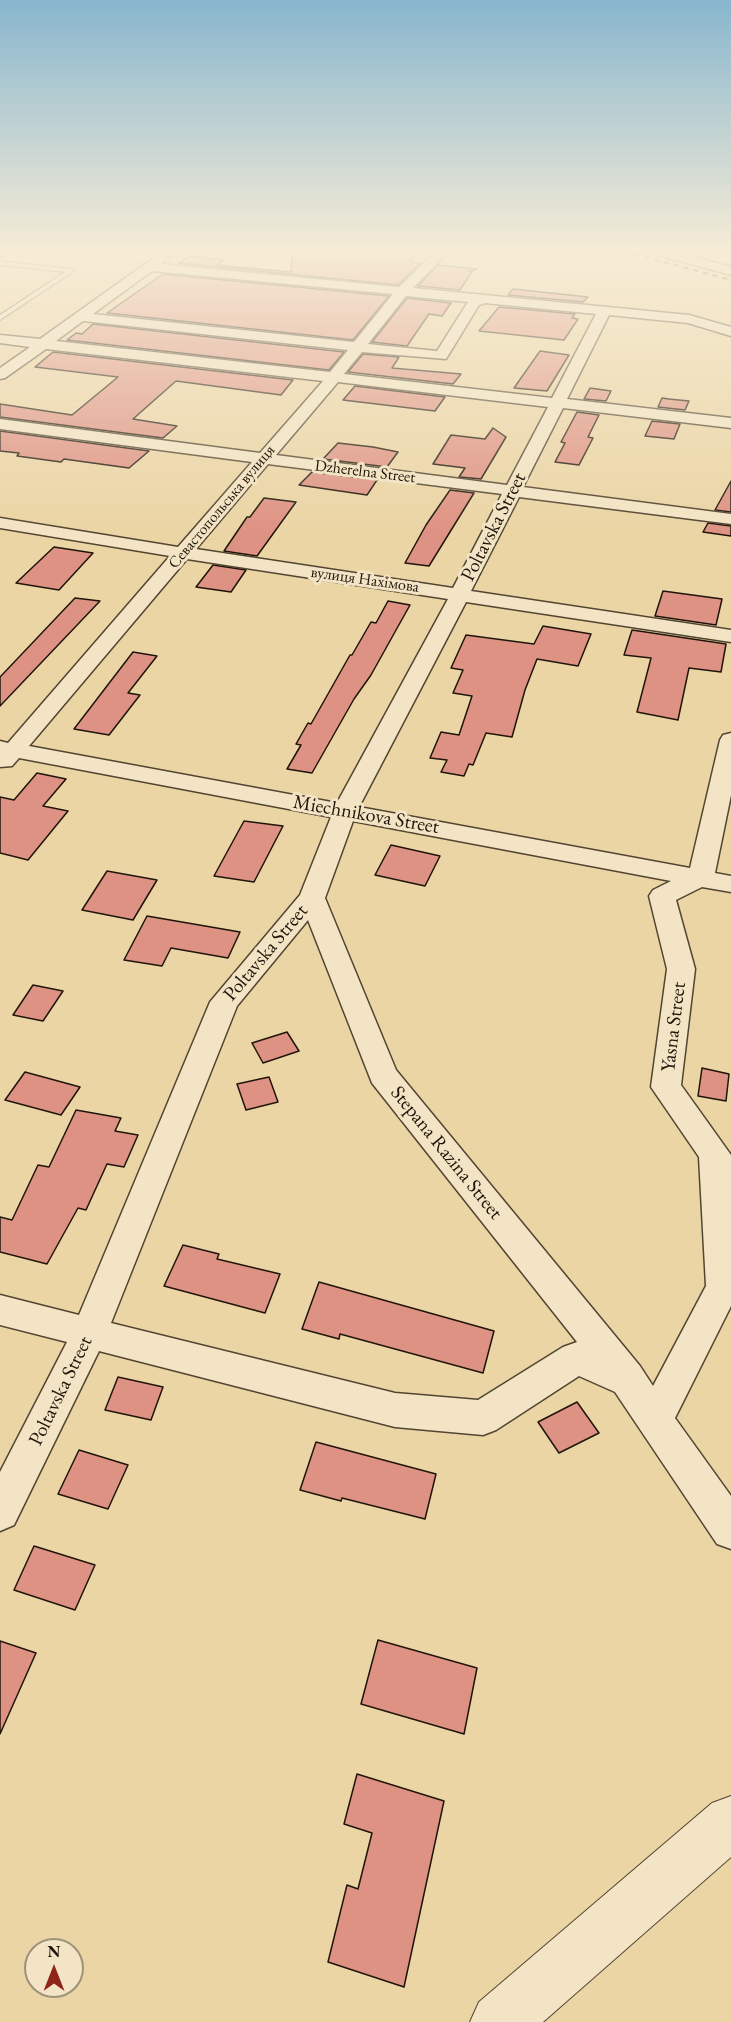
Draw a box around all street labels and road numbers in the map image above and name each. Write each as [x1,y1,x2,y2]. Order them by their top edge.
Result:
street label: Севастопольська вулиця [165,441,279,573]
street label: Dzherelna Street [314,456,416,488]
street label: Poltavska Street [456,469,532,585]
street label: вулиця Нахімова [310,563,420,597]
street label: Miechnikova Street [291,790,441,840]
street label: Poltavska Street [219,900,313,1006]
street label: Yasna Street [657,981,691,1073]
street label: Stepana Razina Street [385,1081,507,1225]
street label: Poltavska Street [24,1332,98,1450]

